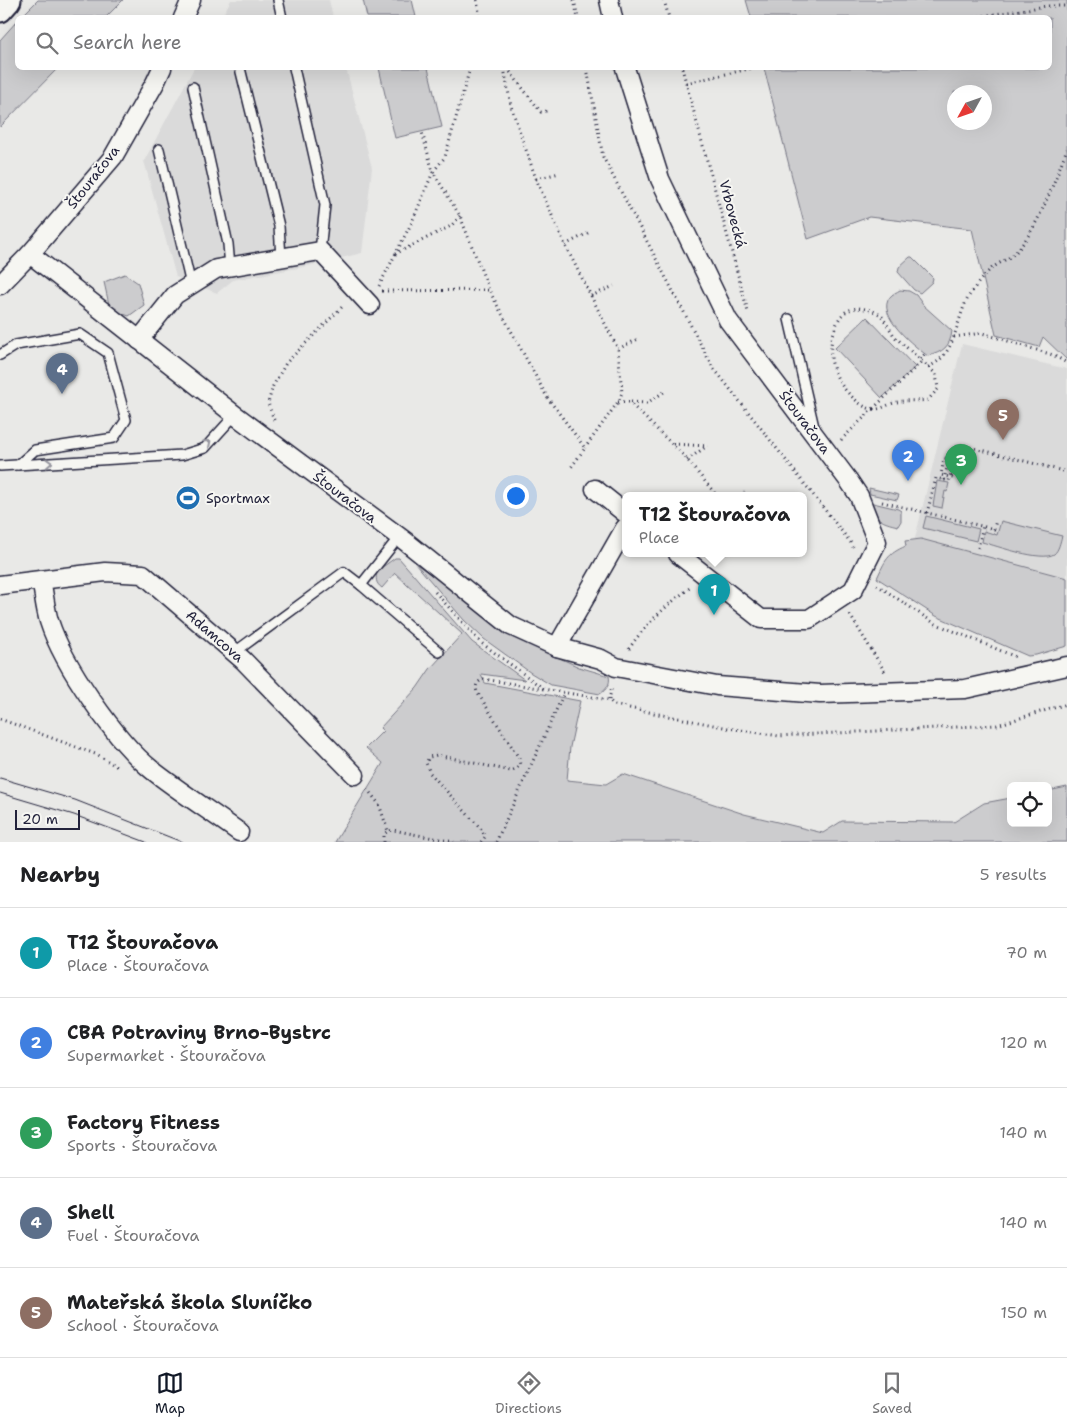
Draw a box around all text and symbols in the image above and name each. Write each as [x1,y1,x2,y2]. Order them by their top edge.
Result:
search box [15,15,1052,70]
icon: search [33,29,61,57]
text: Search here [73,30,182,55]
north arrow [947,85,992,130]
street label: Štouračova [63,142,123,212]
street label: Vrbovecká [715,178,751,250]
pin: 4 [46,353,78,394]
street label: Štouračova [775,387,835,458]
pin: 5 [987,399,1019,440]
one-way arrow [202,440,211,449]
pin: 2 [892,440,924,481]
pin: 3 [945,444,977,485]
one-way arrow [45,457,53,468]
street label: Štouračova [310,467,381,527]
your location [503,483,529,509]
sports icon: Sportmax [175,485,201,511]
place label: Sportmax [206,489,270,507]
popup [622,492,807,557]
text: T12 Štouračova [639,502,790,527]
text: Place [639,527,680,548]
pin: 1 [698,574,730,615]
street label: Adamcova [182,606,248,666]
map controls [1007,782,1052,827]
button: locate [1007,782,1052,827]
scale bar [15,807,80,830]
text: 20 m [22,810,58,828]
text: Nearby [20,861,100,889]
text: 5 results [980,864,1047,885]
text: T12 Štouračova [67,930,218,955]
text: 1 [32,942,40,963]
text: 70 m [1006,942,1047,963]
text: Place · Štouračova [67,955,209,976]
text: CBA Potraviny Brno-Bystrc [67,1020,331,1045]
text: 2 [30,1032,42,1053]
text: 120 m [1000,1032,1047,1053]
text: Supermarket · Štouračova [67,1045,266,1066]
text: Factory Fitness [67,1110,220,1135]
text: 3 [30,1122,42,1143]
text: 140 m [1000,1122,1047,1143]
text: Sports · Štouračova [67,1135,217,1156]
text: Shell [67,1200,115,1225]
text: 4 [30,1212,42,1233]
text: 140 m [1000,1212,1047,1233]
text: Fuel · Štouračova [67,1225,200,1246]
text: Mateřská škola Sluníčko [67,1290,312,1315]
text: 5 [31,1302,41,1323]
text: 150 m [1000,1302,1047,1323]
text: School · Štouračova [67,1315,219,1336]
tab: Map [155,1369,185,1417]
tab: Directions [495,1369,562,1417]
tab: Saved [872,1369,912,1417]

